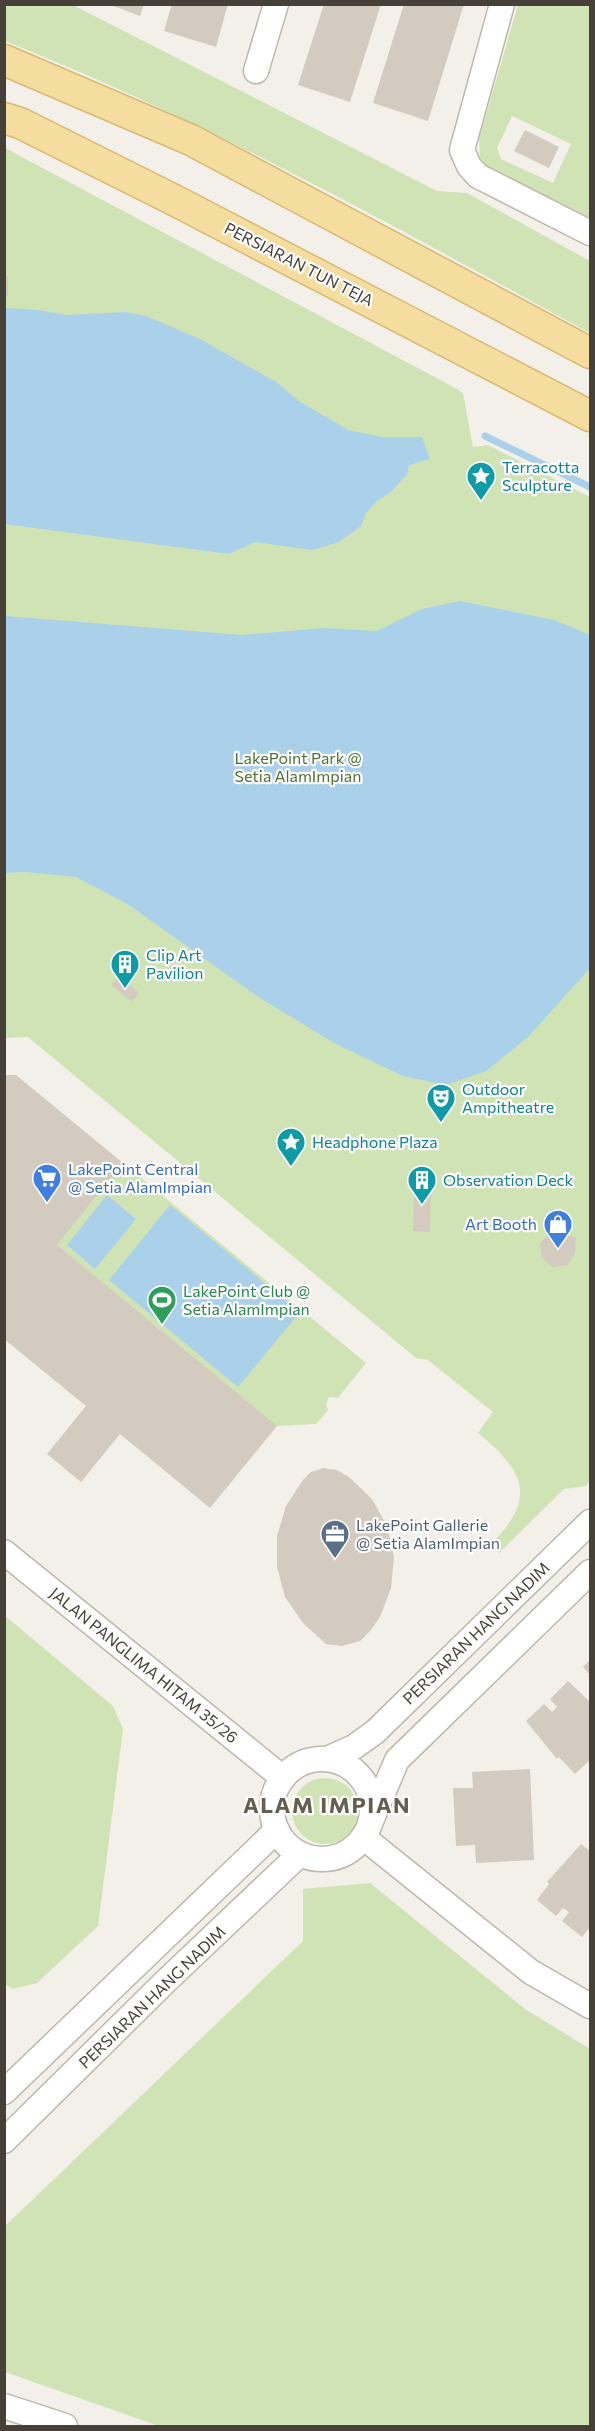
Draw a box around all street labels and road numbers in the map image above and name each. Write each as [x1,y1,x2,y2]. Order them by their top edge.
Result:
street label: PERSIARAN TUN TEJA [222,218,377,309]
street label: PERSIARAN HANG NADIM [398,1558,553,1708]
street label: JALAN PANGLIMA HITAM 35/26 [46,1583,242,1746]
street label: PERSIARAN HANG NADIM [74,1922,229,2072]

